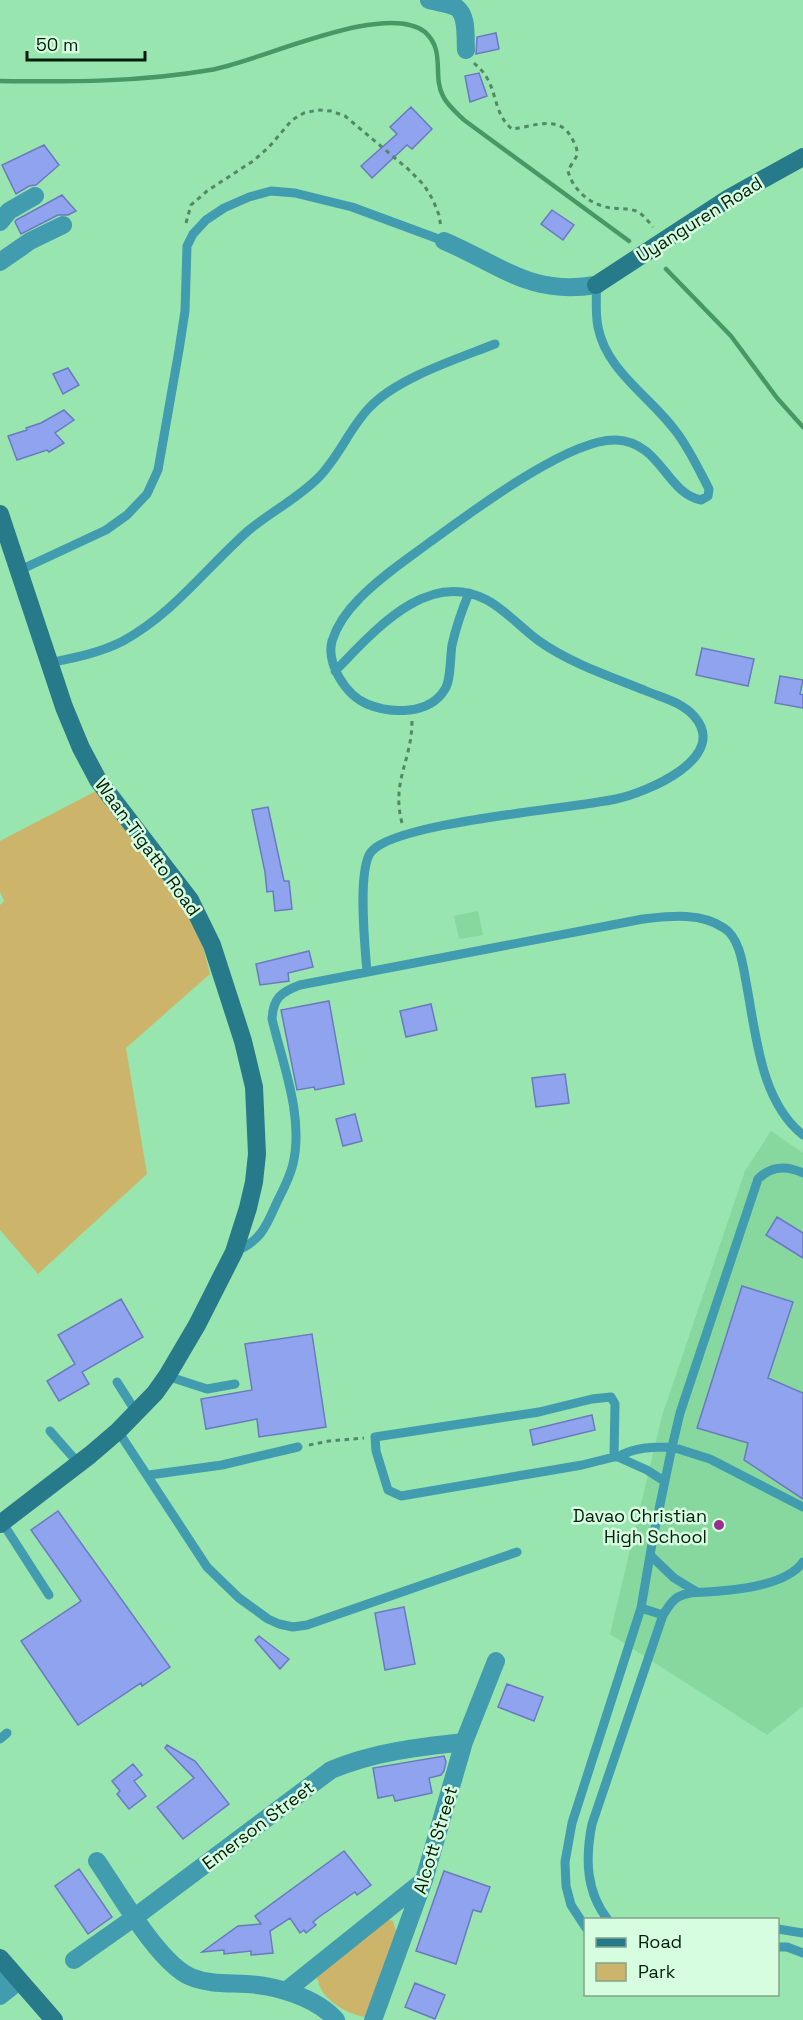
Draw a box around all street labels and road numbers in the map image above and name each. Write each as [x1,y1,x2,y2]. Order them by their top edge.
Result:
street label: Uyanguren Road [632,171,766,267]
street label: Waan-Tigatto Road [90,774,206,920]
street label: Emerson Street [198,1775,318,1875]
street label: Alcott Street [408,1783,462,1897]

